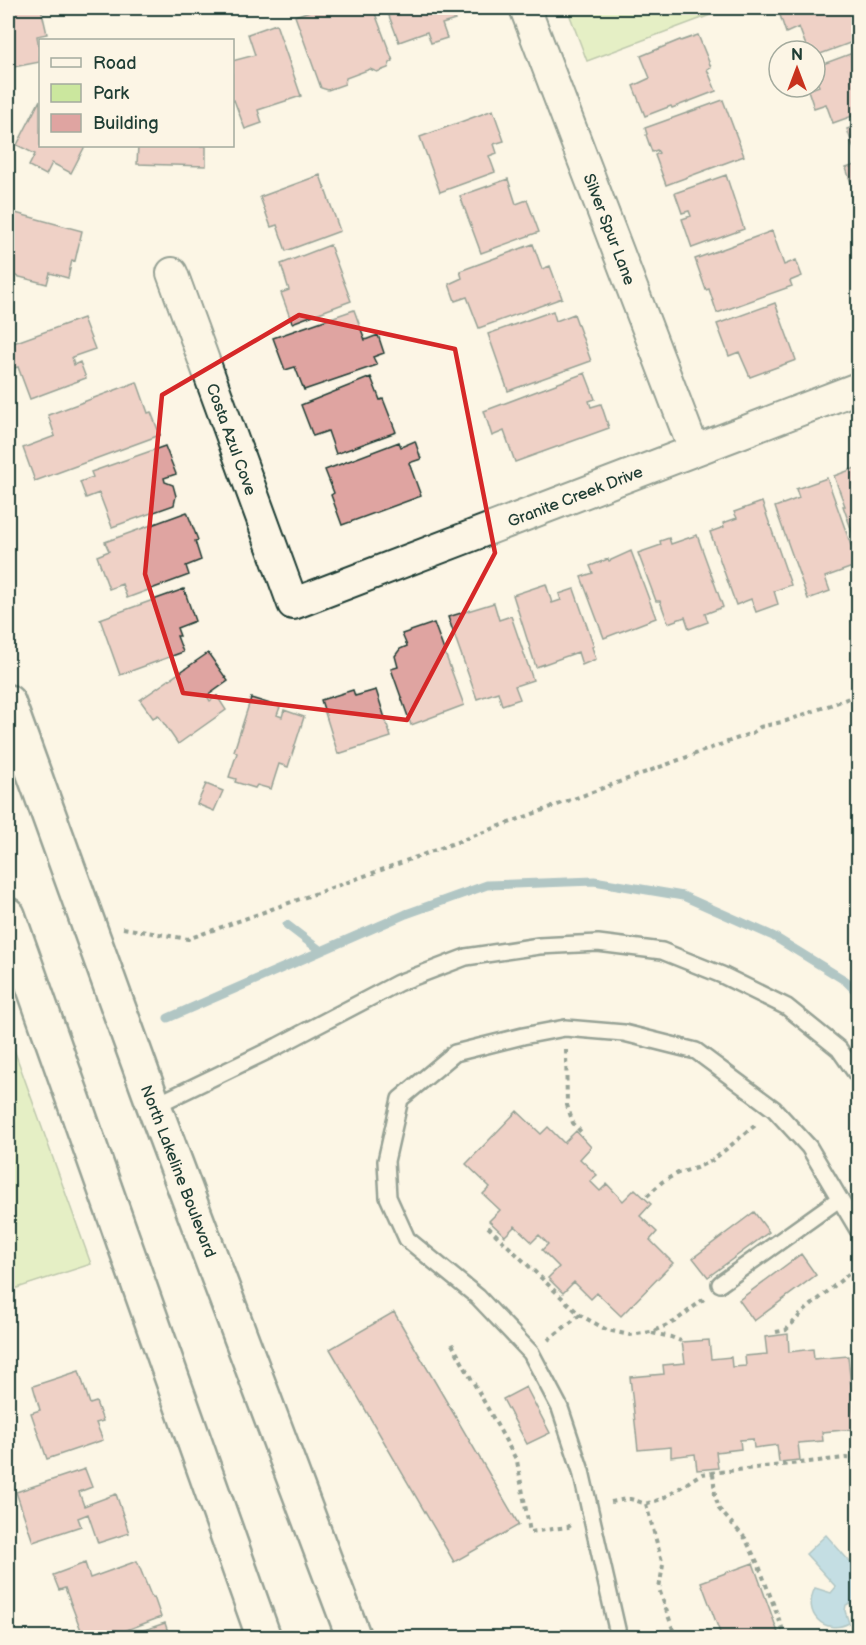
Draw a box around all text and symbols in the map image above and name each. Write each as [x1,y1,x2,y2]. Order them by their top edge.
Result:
legend [39,39,234,147]
north arrow [767,39,827,99]
text: N [791,46,803,65]
text: Road [93,53,137,74]
text: Park [93,83,129,104]
text: Building [93,113,159,134]
street label: Silver Spur Lane [579,171,639,288]
street label: Costa Azul Cove [202,381,260,499]
street label: Granite Creek Drive [505,463,646,532]
street label: North Lakeline Boulevard [136,1083,219,1260]

